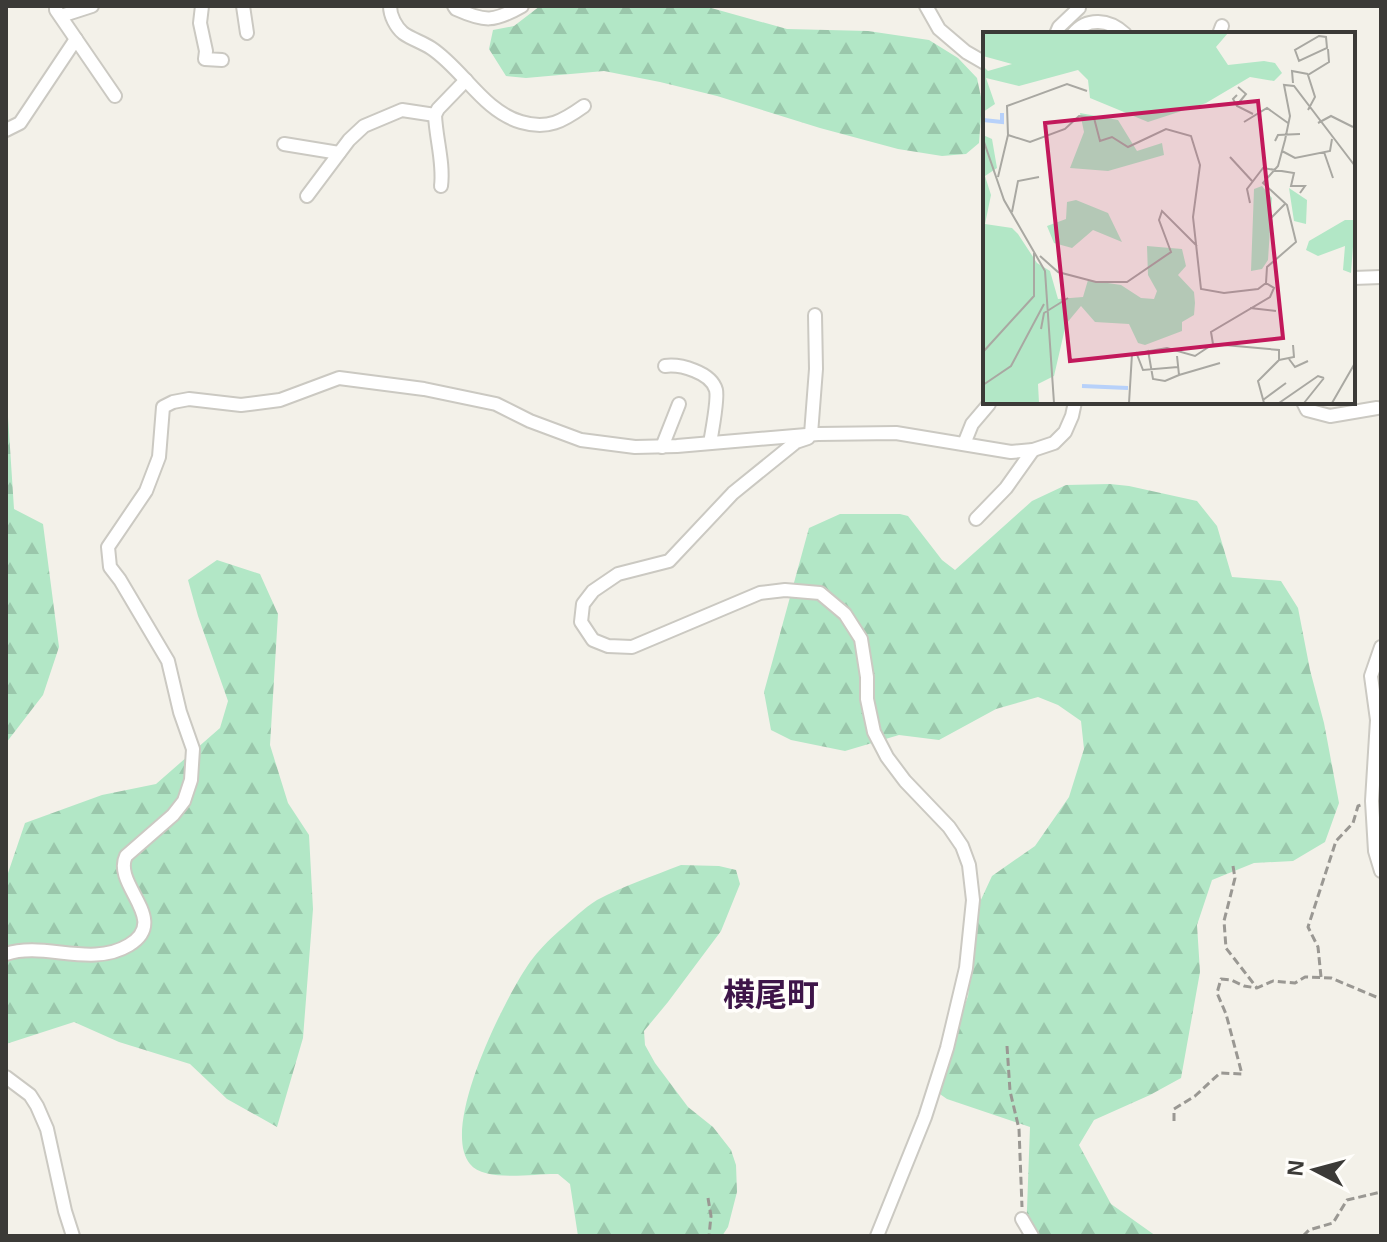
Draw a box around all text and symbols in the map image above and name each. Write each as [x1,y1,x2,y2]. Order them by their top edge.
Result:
inset map [983,32,1355,404]
district label: 横尾町 [723,977,819,1013]
north arrow [1275,1130,1355,1210]
text: N [1282,1159,1309,1177]

